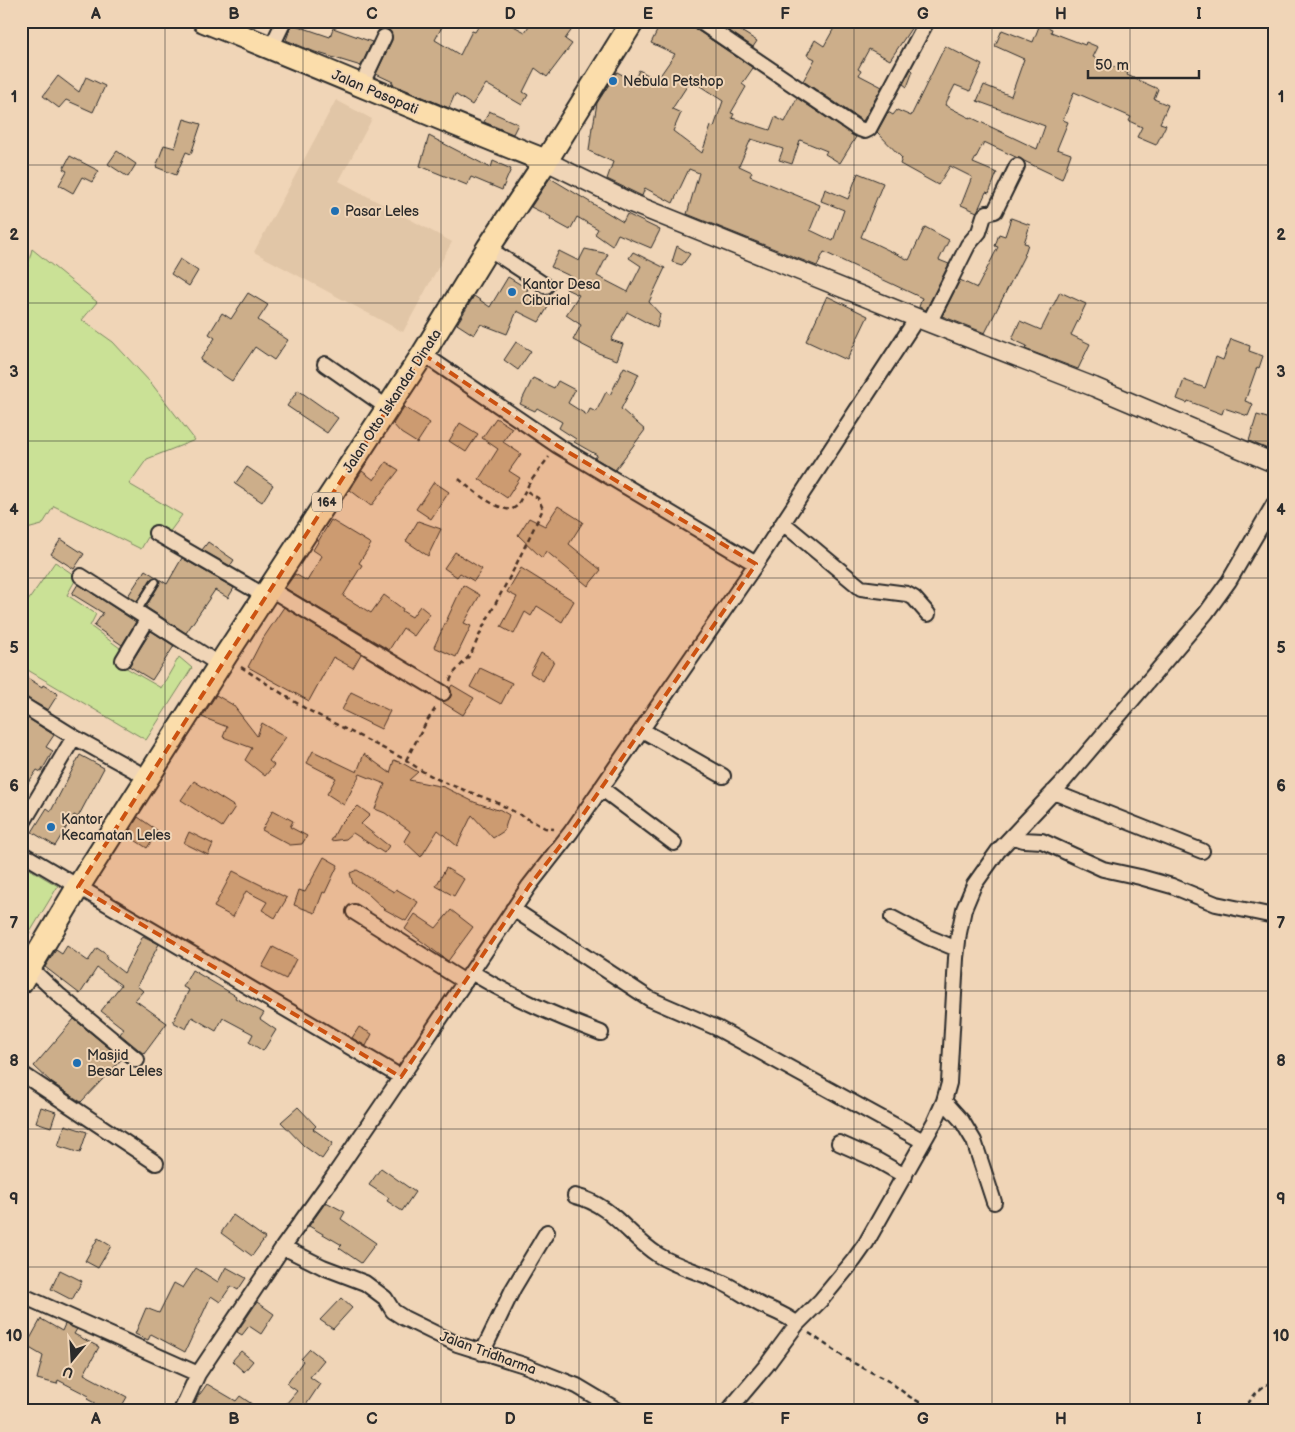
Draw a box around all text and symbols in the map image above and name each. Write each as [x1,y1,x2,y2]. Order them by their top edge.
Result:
text: A [90,5,101,24]
text: B [228,5,240,24]
text: C [366,5,378,24]
text: D [504,5,516,24]
text: E [643,5,653,24]
text: F [780,5,790,24]
text: G [917,5,929,24]
text: H [1055,5,1067,24]
text: I [1196,5,1202,24]
scale bar [1088,48,1199,80]
text: 50 m [1095,56,1129,75]
street label: Jalan Pasopati [329,66,421,118]
place label: Nebula Petshop [623,73,724,90]
marker: Nebula Petshop [607,75,619,87]
text: 1 [11,88,17,107]
text: 1 [1278,88,1284,107]
place label: Pasar Leles [345,203,419,220]
marker: Pasar Leles [329,205,341,217]
text: 2 [9,226,19,245]
text: 2 [1276,226,1286,245]
place label: Kantor Desa Ciburial [522,276,601,309]
marker: Kantor Desa Ciburial [506,286,518,298]
street label: Jalan Otto Iskandar Dinata [339,326,445,476]
text: 3 [9,363,19,382]
text: 3 [1276,363,1286,382]
road number: 164 [312,492,342,512]
text: 4 [9,501,19,520]
text: 4 [1276,501,1286,520]
text: 5 [9,639,19,658]
text: 5 [1276,639,1286,658]
text: 6 [9,777,19,796]
text: 6 [1276,777,1286,796]
place label: Kantor Kecamatan Leles [61,811,171,844]
marker: Kantor Kecamatan Leles [45,821,57,833]
text: 7 [10,914,19,933]
text: 7 [1277,914,1286,933]
place label: Masjid Besar Leles [87,1047,163,1080]
text: 8 [9,1052,19,1071]
text: 8 [1276,1052,1286,1071]
marker: Masjid Besar Leles [71,1057,83,1069]
text: 9 [9,1190,19,1209]
text: 9 [1276,1190,1286,1209]
text: 10 [6,1327,22,1346]
text: 10 [1273,1327,1289,1346]
street label: Jalan Tridharma [437,1328,539,1378]
north arrow [48,1334,98,1384]
text: U [61,1362,76,1382]
text: A [90,1410,101,1429]
text: B [228,1410,240,1429]
text: C [366,1410,378,1429]
text: D [504,1410,516,1429]
text: E [643,1410,653,1429]
text: F [780,1410,790,1429]
text: G [917,1410,929,1429]
text: H [1055,1410,1067,1429]
text: I [1196,1410,1202,1429]

